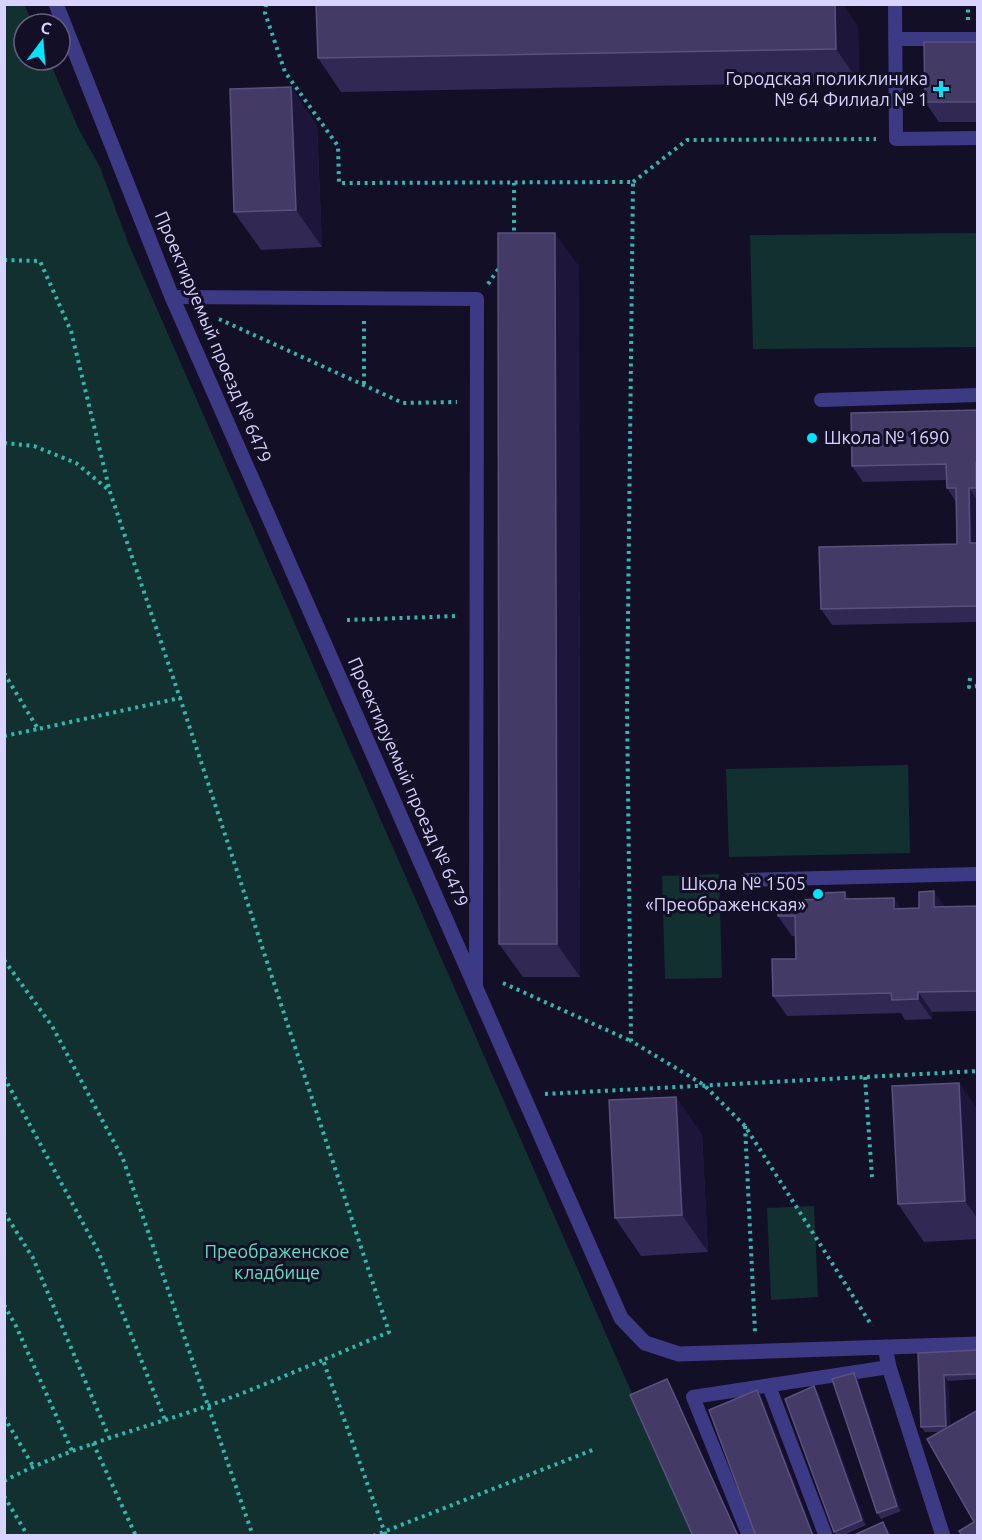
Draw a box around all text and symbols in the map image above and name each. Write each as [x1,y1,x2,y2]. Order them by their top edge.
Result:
north arrow [12,12,72,72]
text: С [39,18,54,38]
place label: Городская поликлиника № 64 Филиал № 1 [725,68,928,109]
marker: Городская поликлиника № 64 Филиал № 1 [932,80,950,98]
street label: Проектируемый проезд № 6479 [152,208,276,465]
place label: Школа № 1690 [824,427,949,447]
marker: Школа № 1690 [805,431,819,445]
street label: Проектируемый проезд № 6479 [345,654,473,909]
place label: Школа № 1505 «Преображенская» [645,873,806,914]
marker: Школа № 1505 «Преображенская» [811,887,825,901]
park label: Преображенское кладбище [205,1241,350,1282]

